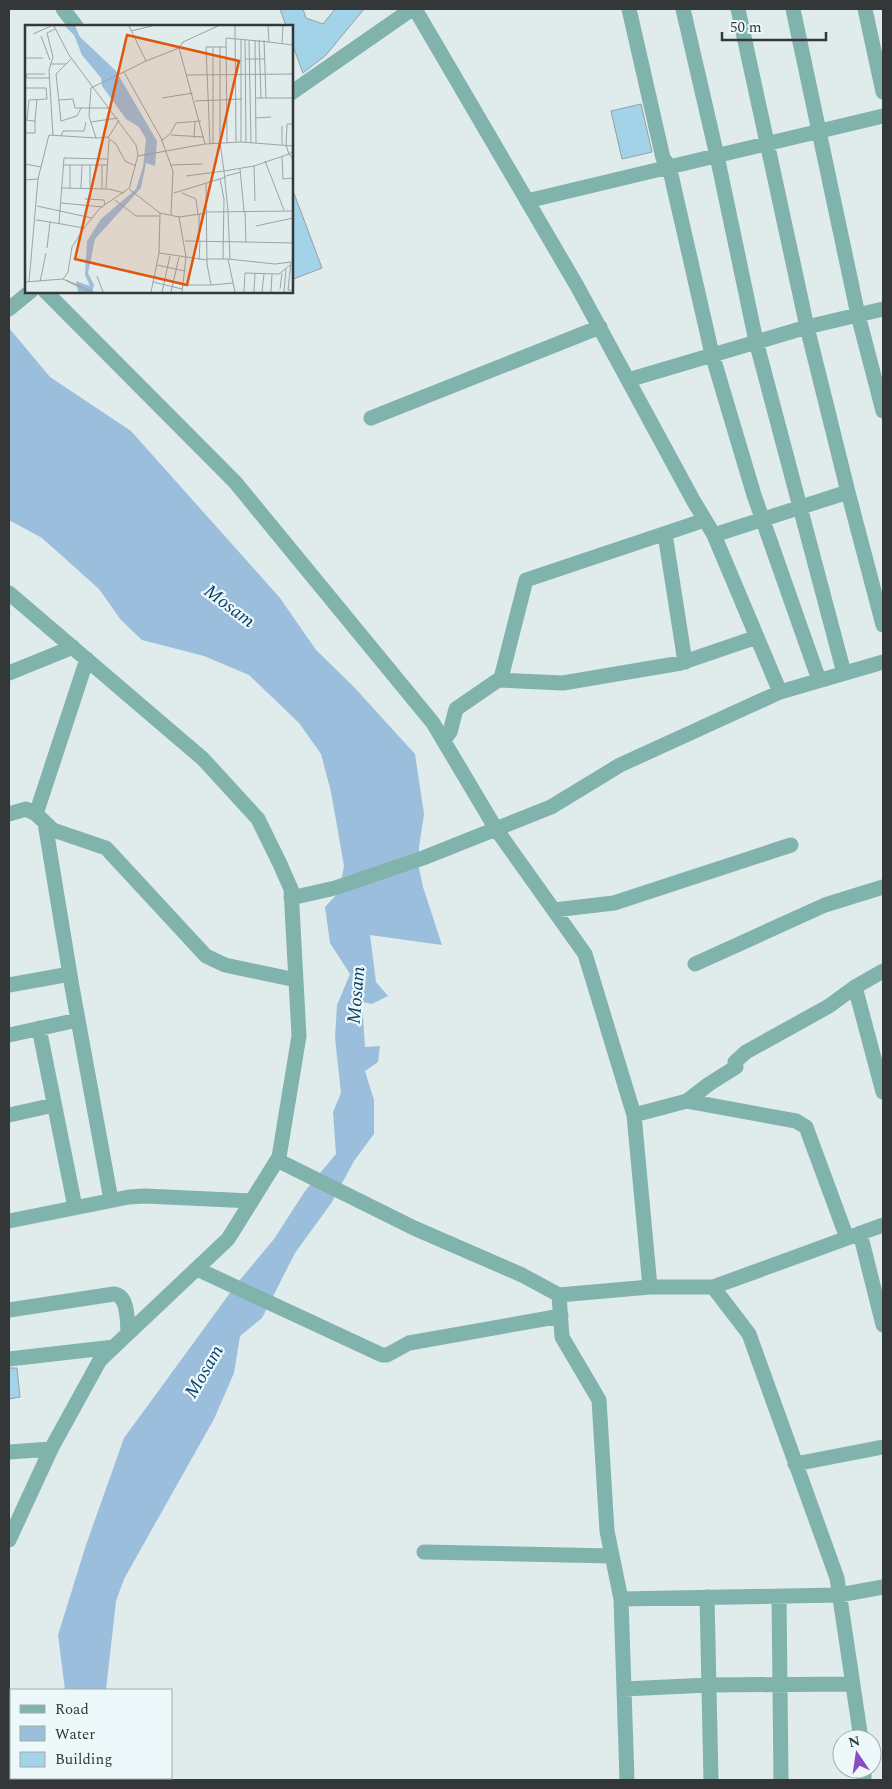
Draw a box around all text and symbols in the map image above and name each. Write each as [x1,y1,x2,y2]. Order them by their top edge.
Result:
scale bar [722,10,826,42]
text: 50 m [730,16,762,39]
inset map [25,25,292,292]
water label: Mosam [197,577,261,635]
water label: Mosam [340,965,373,1025]
water label: Mosam [177,1339,231,1404]
legend [10,1689,172,1779]
text: Road [55,1698,89,1721]
text: Water [55,1723,95,1746]
north arrow [832,1729,882,1779]
text: N [846,1730,862,1753]
text: Building [55,1748,112,1771]

